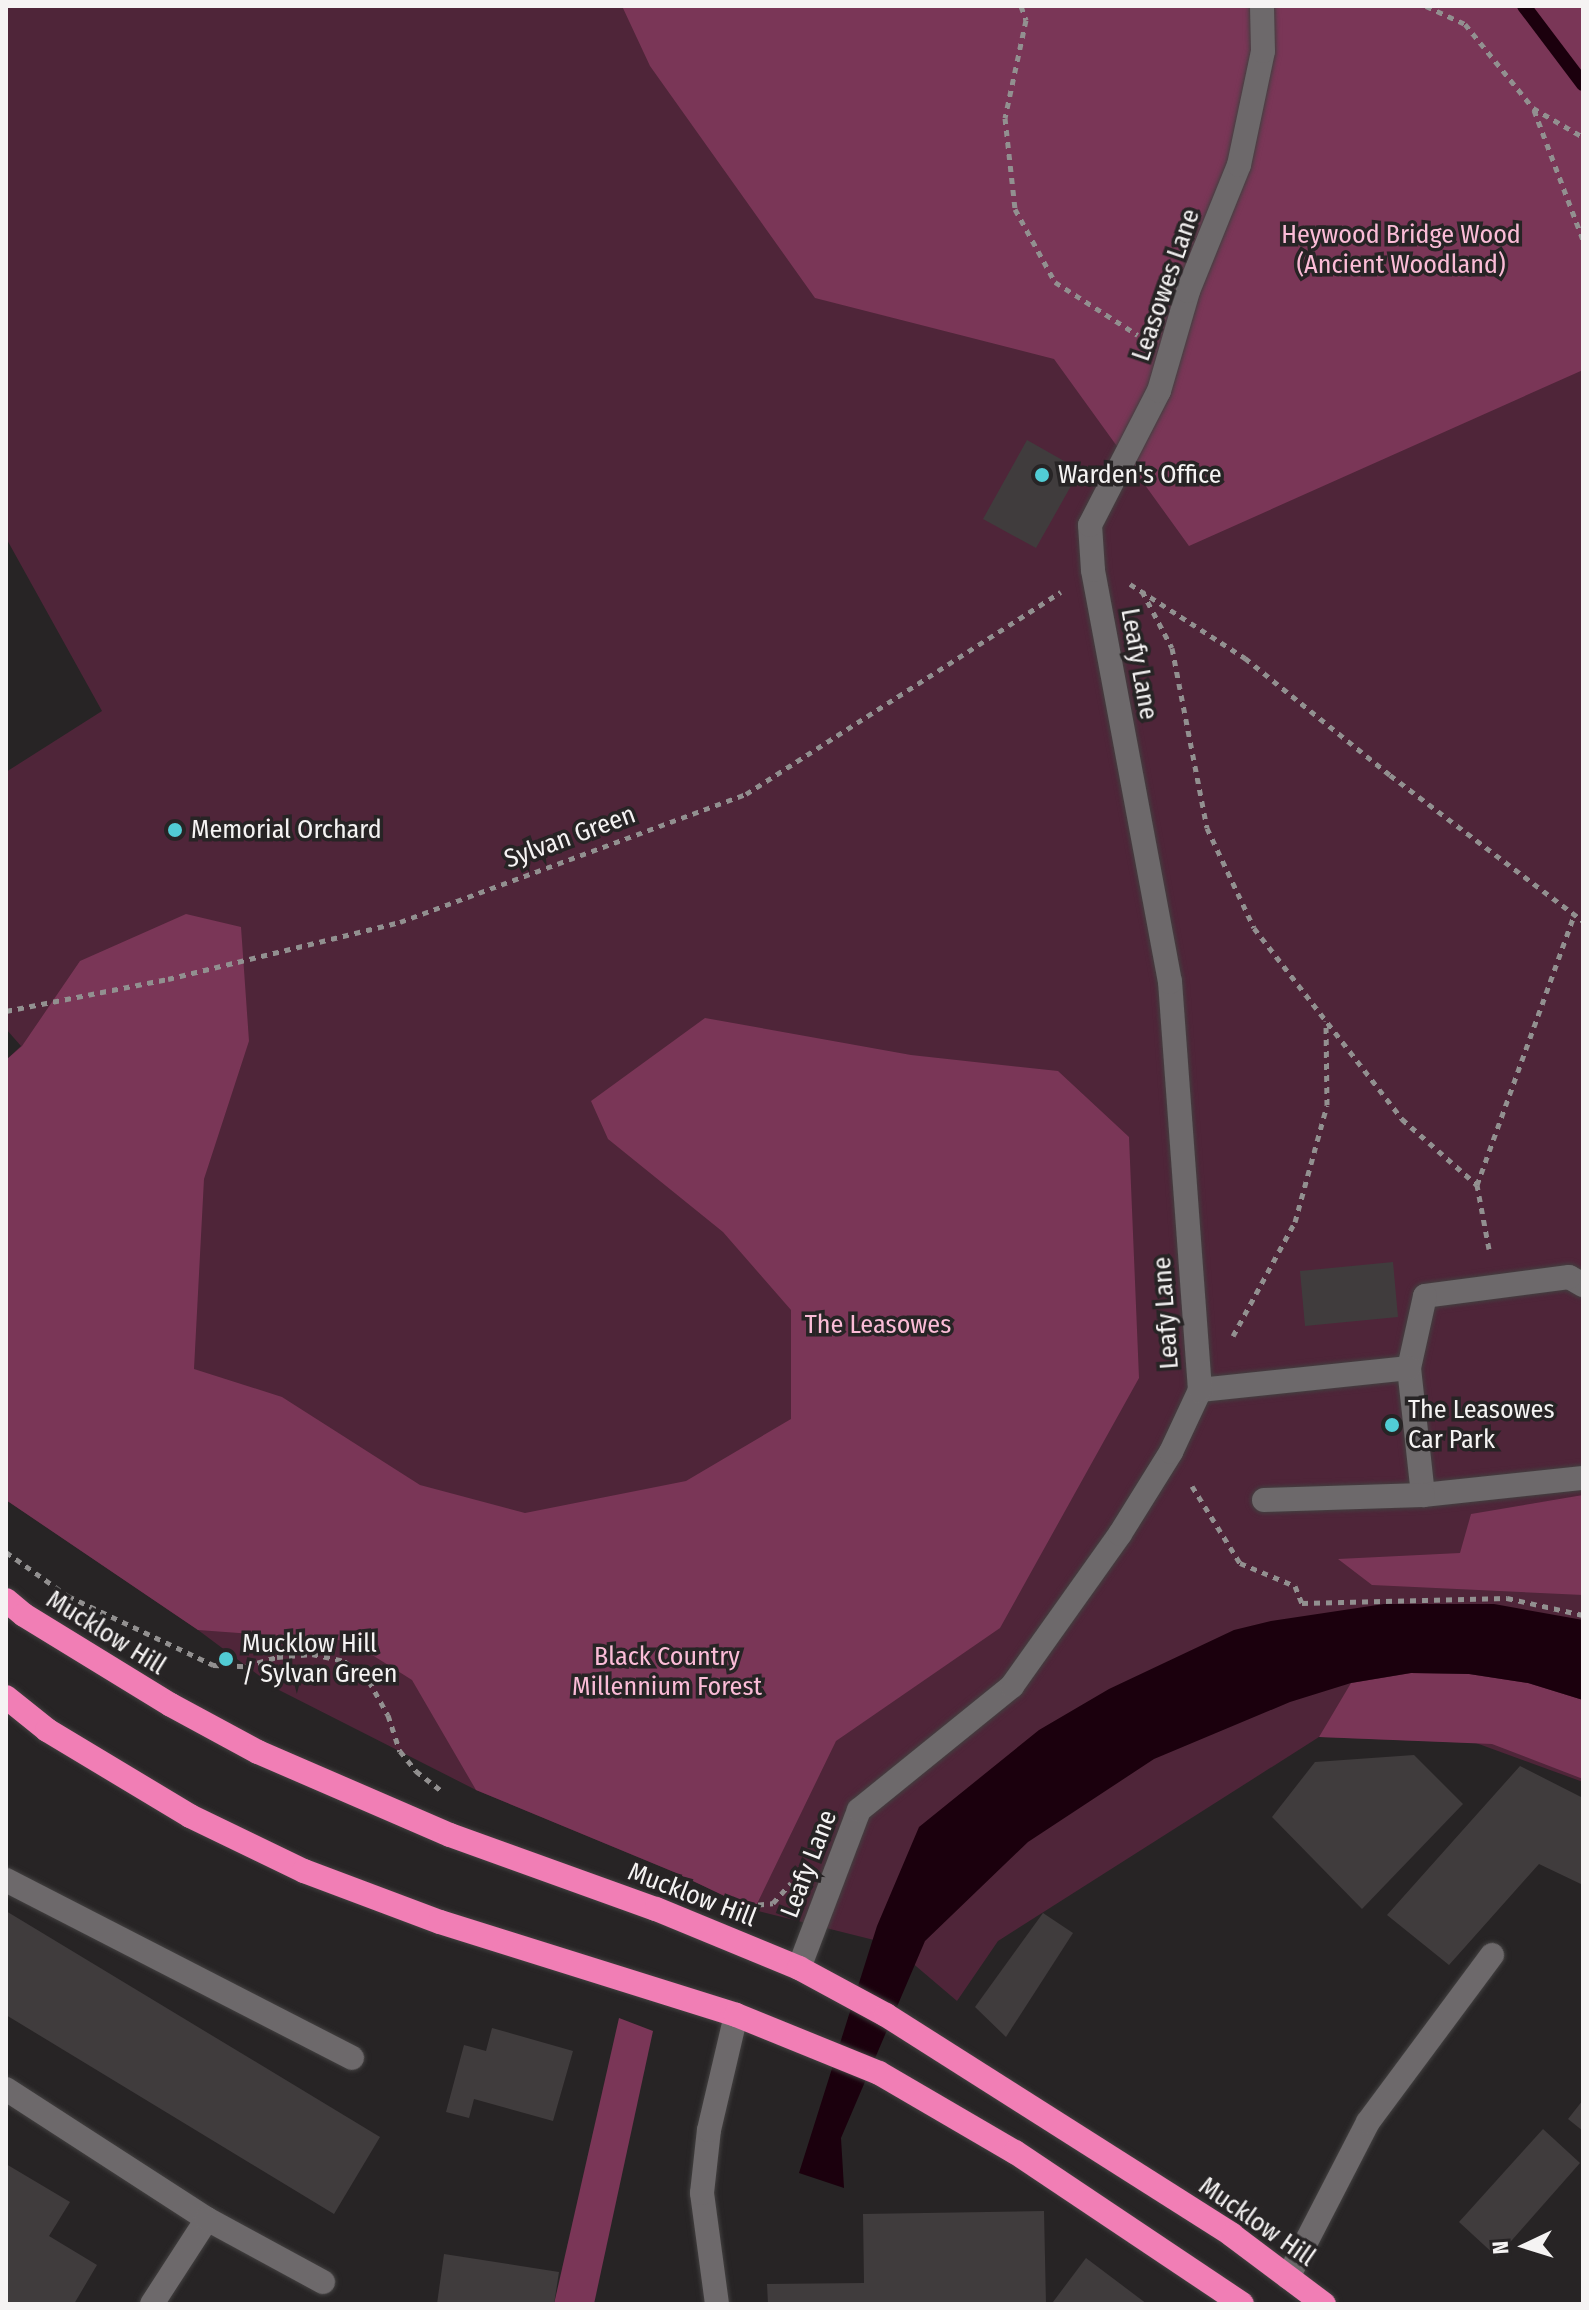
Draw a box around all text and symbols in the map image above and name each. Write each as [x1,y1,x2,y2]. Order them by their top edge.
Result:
street label: Leasowes Lane [1125,205,1207,365]
park label: Heywood Bridge Wood (Ancient Woodland) [1281,219,1521,280]
place label: Warden's Office [1058,459,1222,491]
marker: Warden's Office [1033,466,1051,484]
street label: Leafy Lane [1114,606,1164,722]
street label: Sylvan Green [500,799,640,875]
place label: Memorial Orchard [191,814,382,846]
marker: Memorial Orchard [166,821,184,839]
street label: Leafy Lane [1147,1256,1185,1370]
park label: The Leasowes [805,1309,951,1341]
place label: The Leasowes Car Park [1408,1394,1555,1456]
marker: The Leasowes Car Park [1383,1416,1401,1434]
street label: Mucklow Hill [41,1584,171,1682]
place label: Mucklow Hill / Sylvan Green [242,1628,398,1690]
park label: Black Country Millennium Forest [572,1641,762,1702]
marker: Mucklow Hill / Sylvan Green [217,1650,235,1668]
street label: Leafy Lane [774,1806,844,1922]
street label: Mucklow Hill [623,1856,761,1934]
street label: Mucklow Hill [1193,2171,1321,2273]
north arrow [1485,2206,1565,2286]
text: N [1487,2240,1514,2255]

